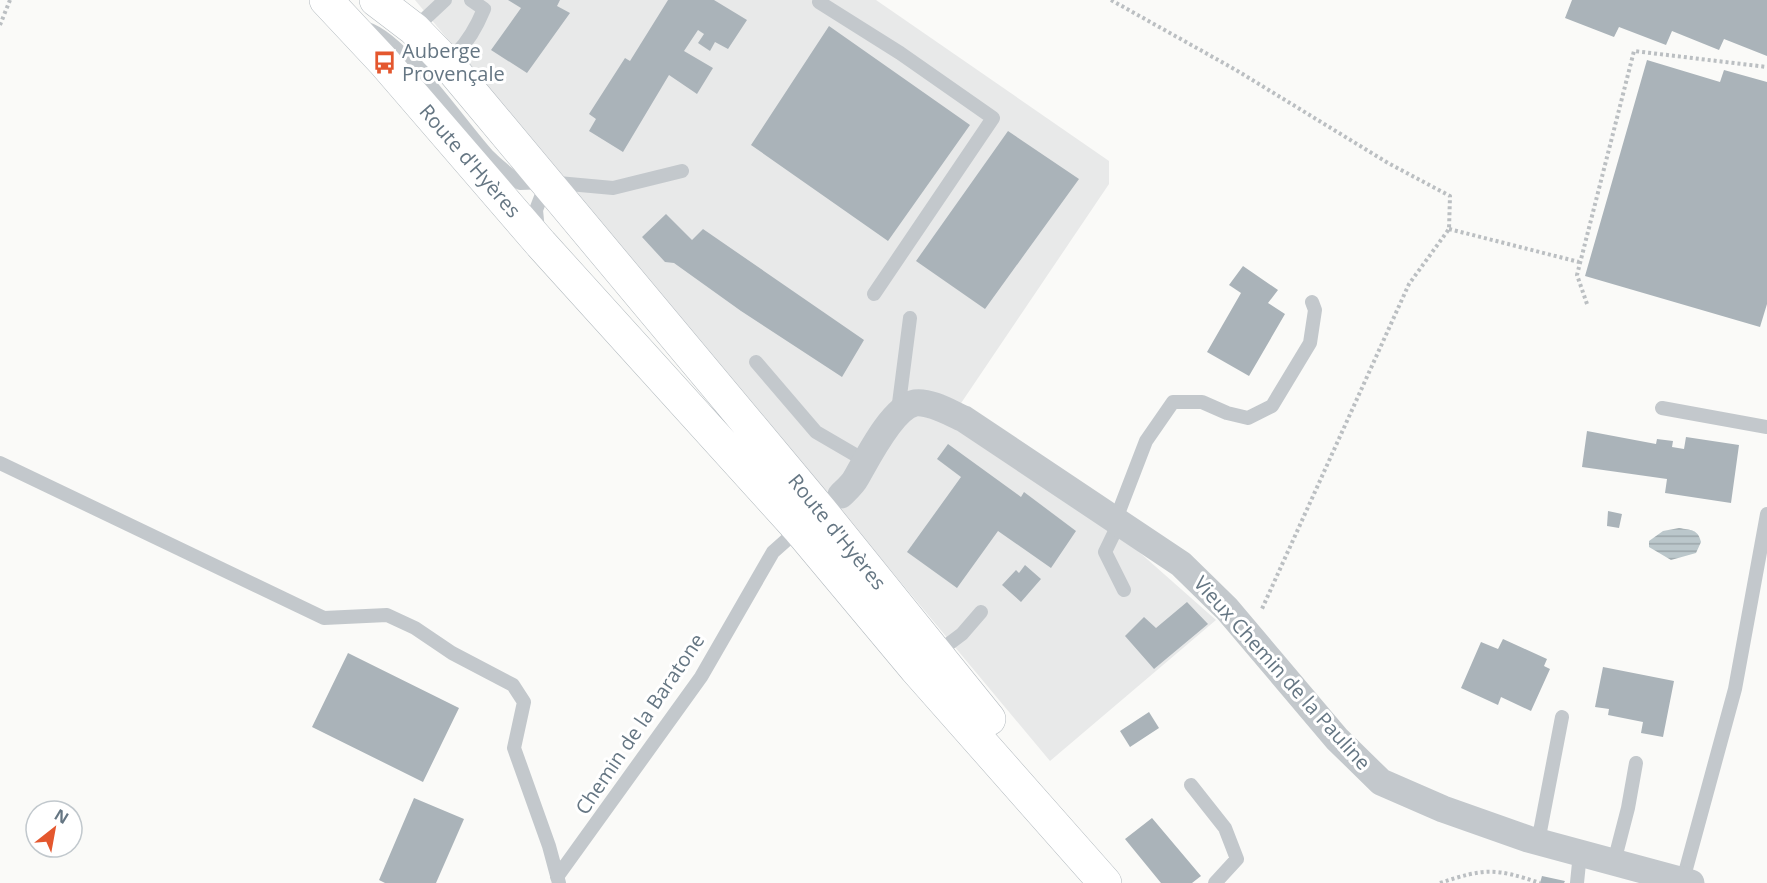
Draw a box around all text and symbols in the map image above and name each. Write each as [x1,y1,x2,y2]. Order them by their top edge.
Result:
place label: Auberge Provençale [402,37,505,87]
bus stop icon: Auberge Provençale [371,49,397,75]
street label: Route d'Hyères [414,98,527,223]
street label: Route d'Hyères [782,468,892,595]
street label: Vieux Chemin de la Pauline [1188,570,1377,775]
street label: Chemin de la Baratone [569,628,710,820]
north arrow [24,799,84,859]
text: N [50,803,73,829]

